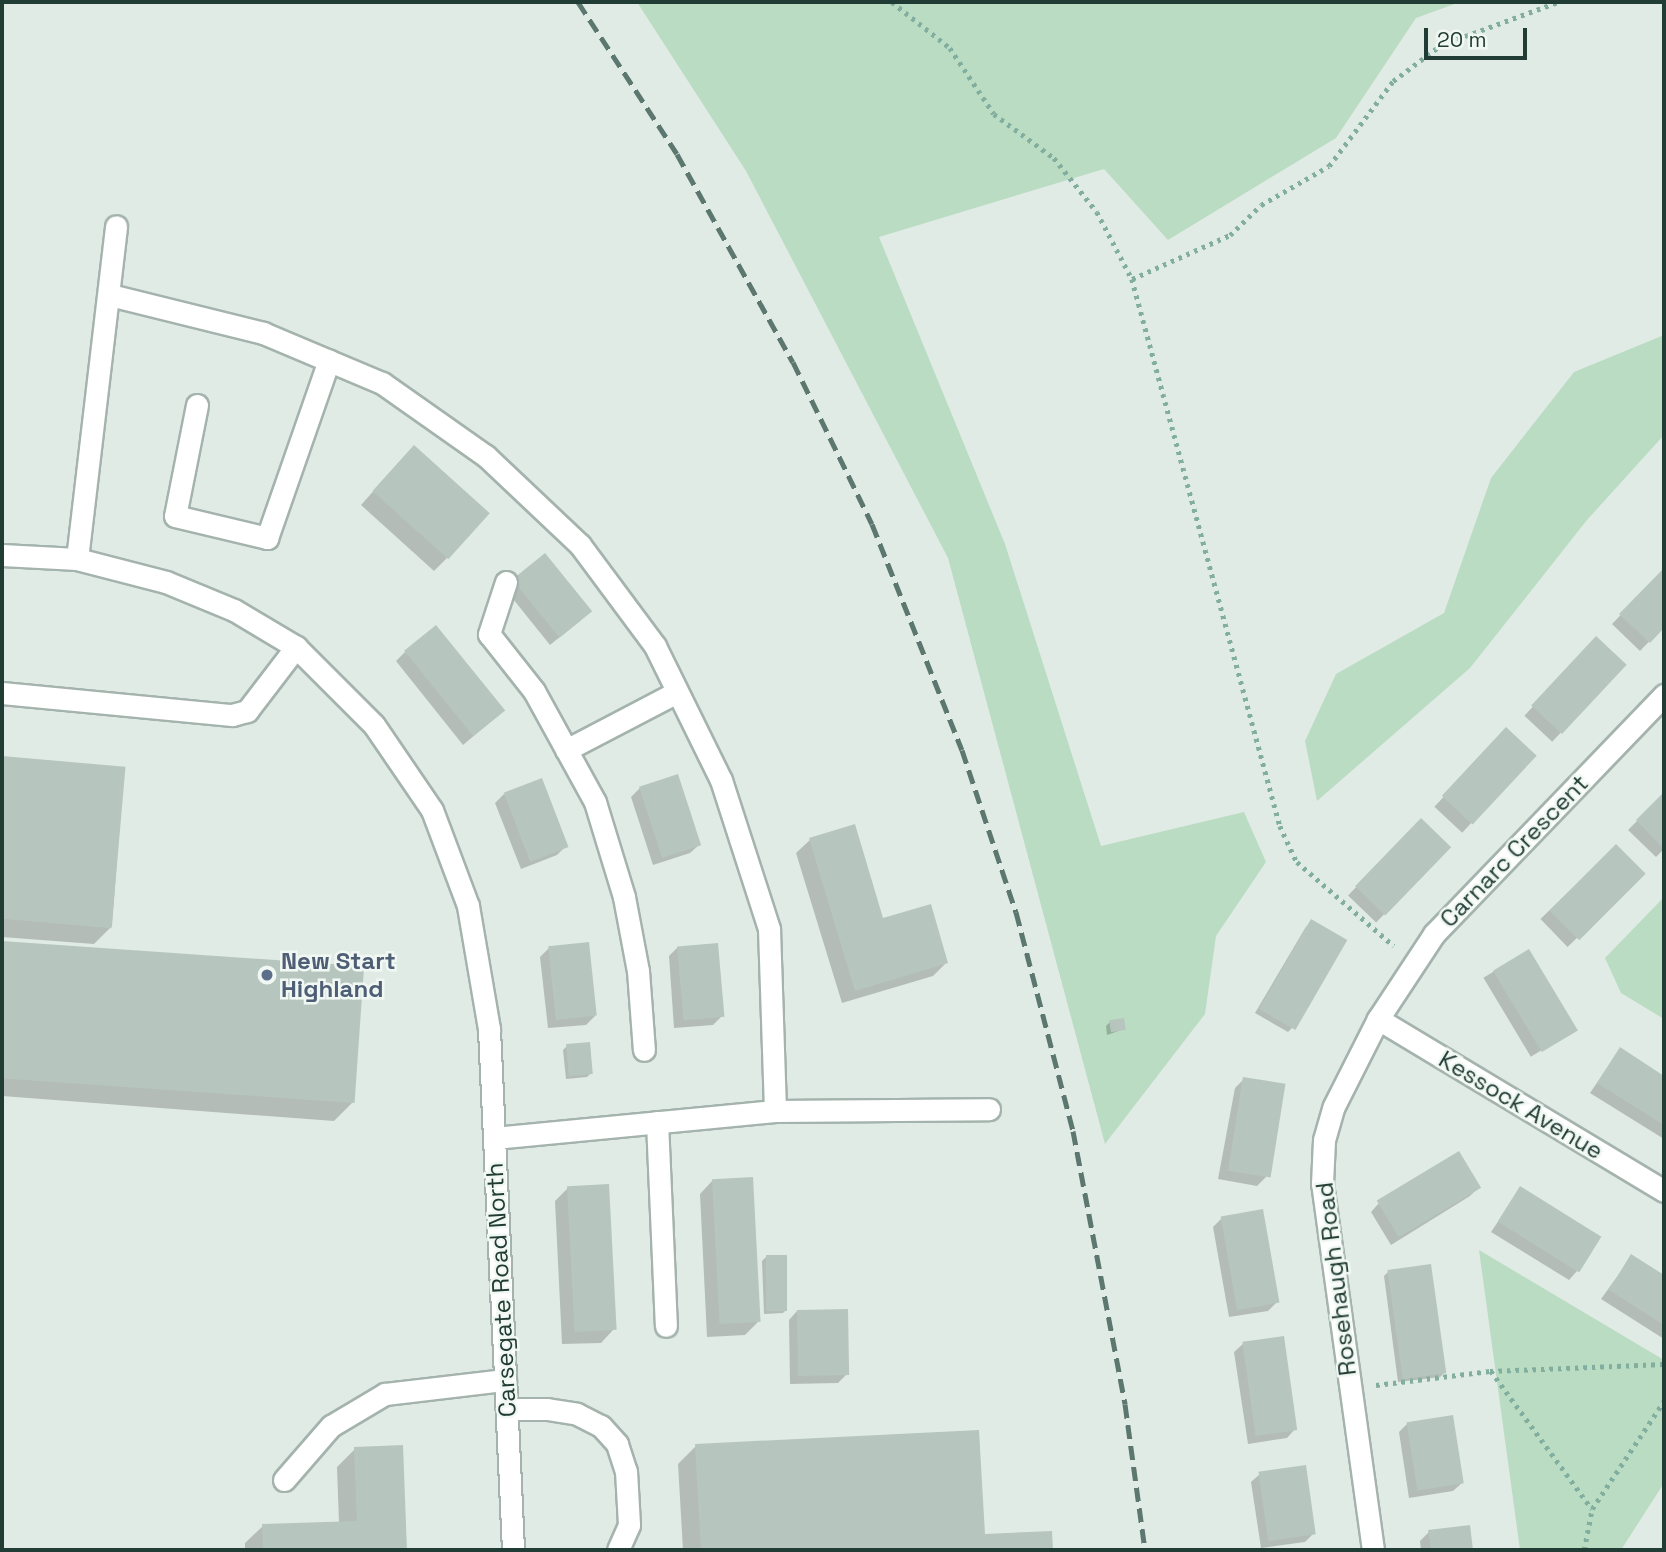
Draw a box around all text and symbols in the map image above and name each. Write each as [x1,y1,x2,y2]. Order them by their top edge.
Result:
scale bar [1428,14,1531,58]
text: 20 m [1437,26,1487,53]
street label: Carnarc Crescent [1434,769,1594,933]
place label: New Start Highland [281,947,396,1003]
marker: New Start Highland [259,967,275,983]
street label: Kessock Avenue [1434,1045,1608,1165]
street label: Carsegate Road North [480,1162,522,1418]
street label: Rosehaugh Road [1310,1181,1362,1377]

